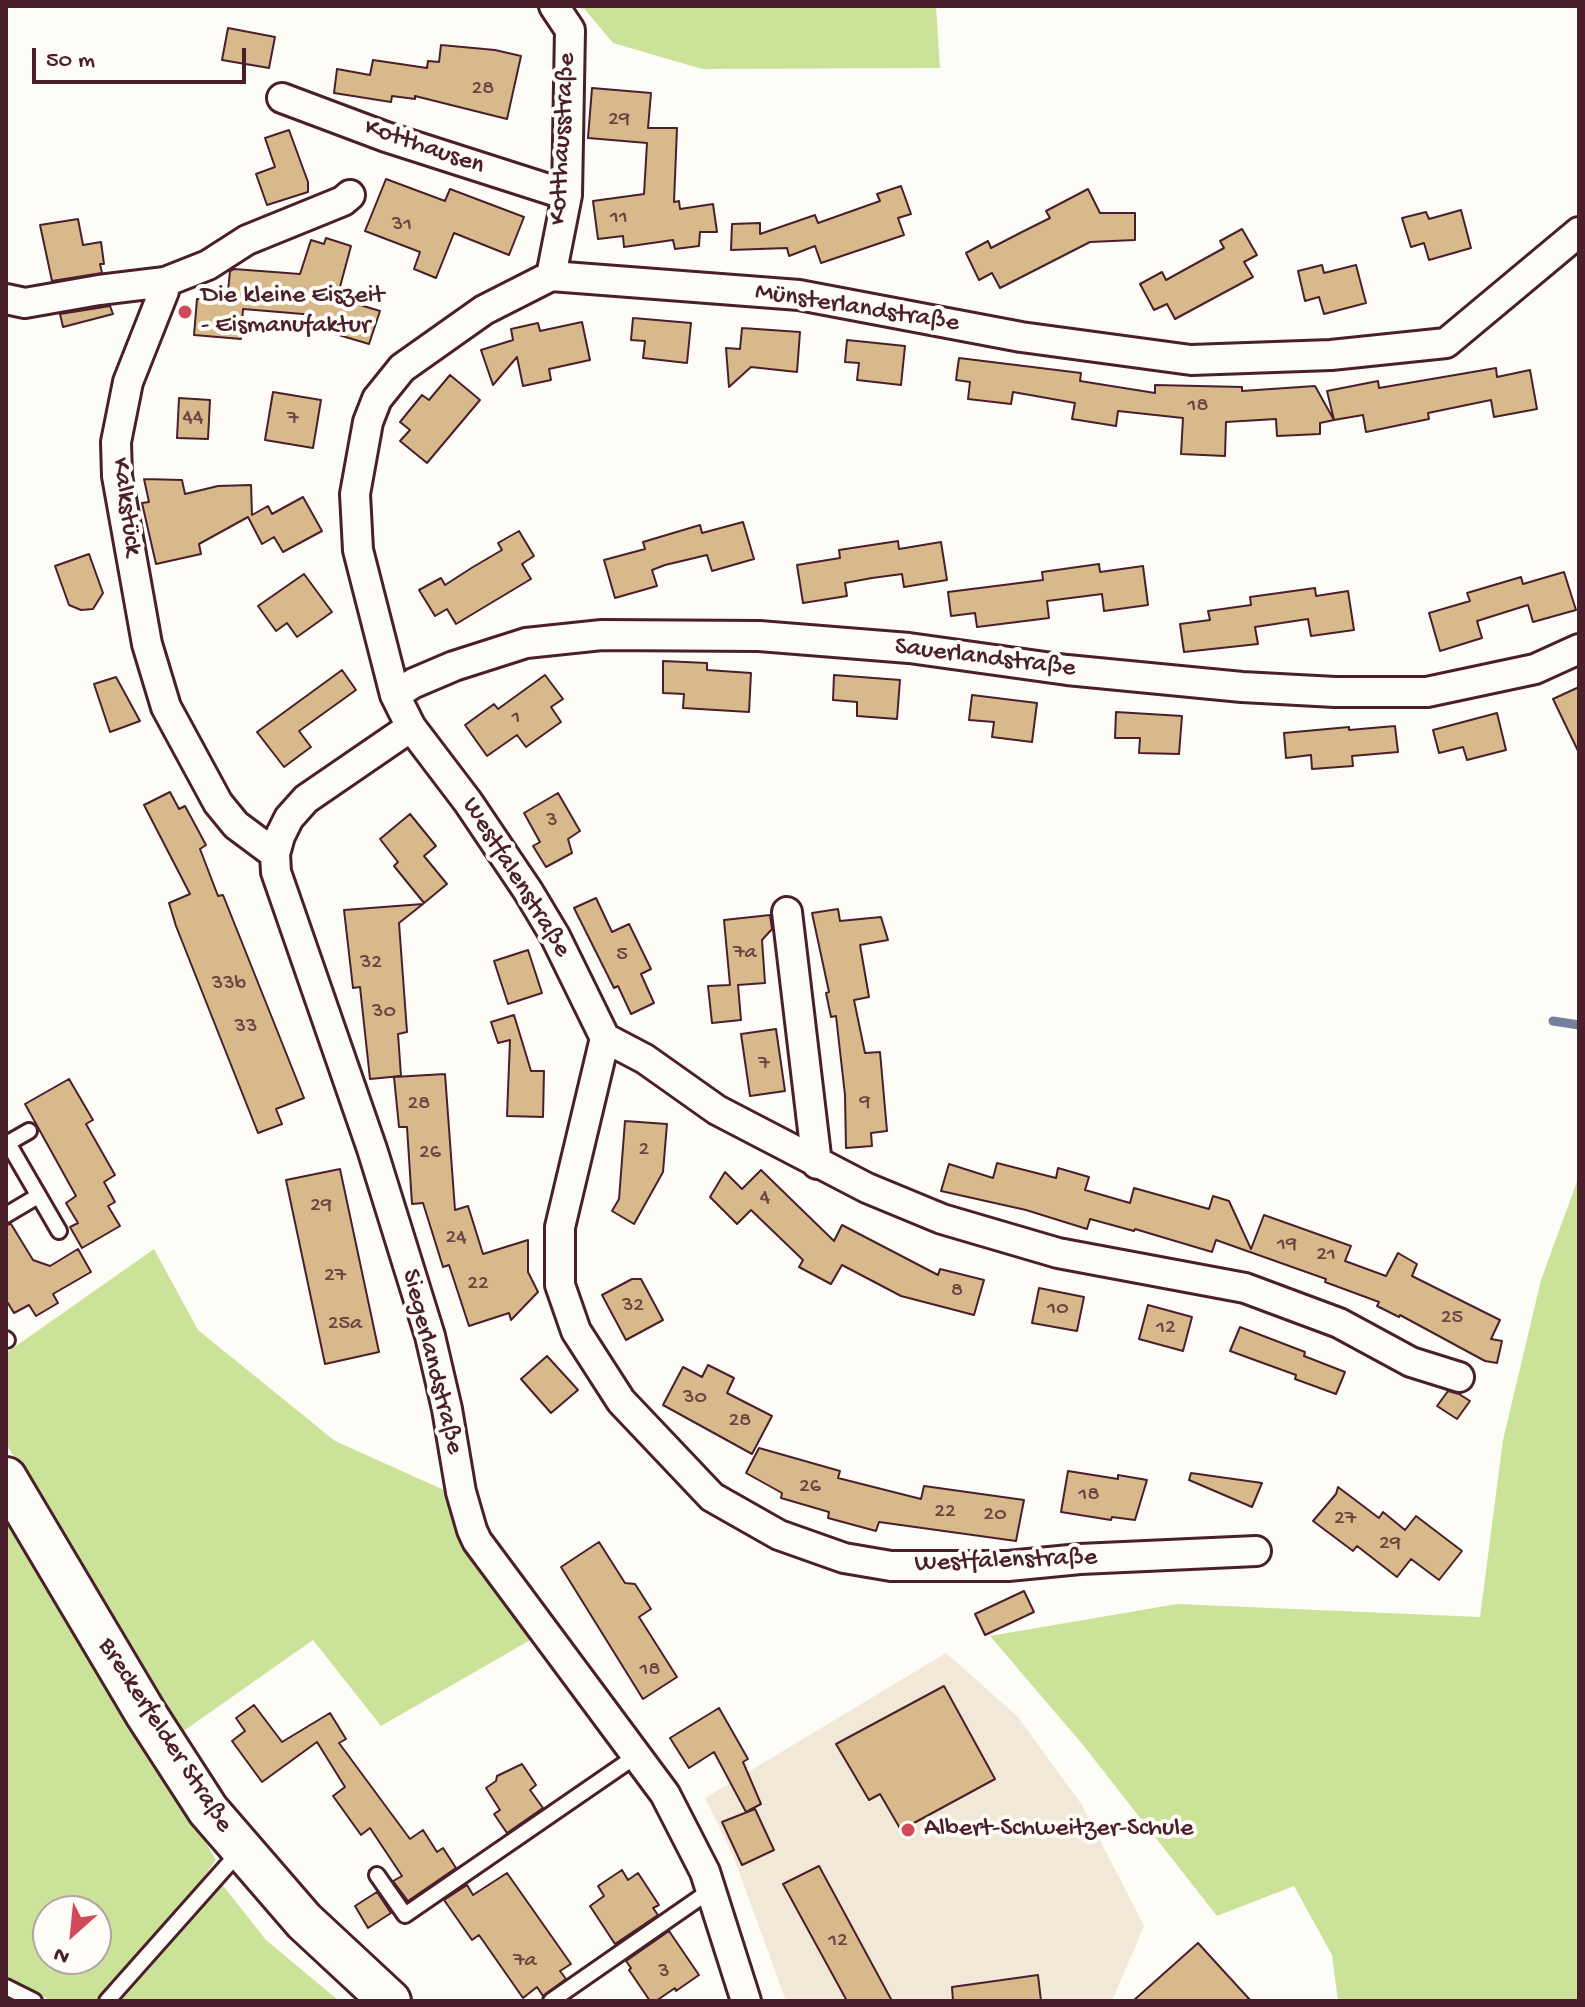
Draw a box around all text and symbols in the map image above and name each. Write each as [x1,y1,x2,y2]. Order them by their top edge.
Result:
scale bar [36,32,250,82]
text: 50 m [46,47,95,76]
street label: Kotthausstraße [544,52,584,226]
house number: 28 [472,77,494,103]
house number: 29 [608,108,630,134]
street label: Kotthausen [360,113,488,183]
house number: 11 [610,206,628,232]
house number: 31 [392,213,412,239]
street label: Münsterlandstraße [753,277,961,341]
place label: Die kleine Eiszeit - Eismanufaktur [201,281,384,342]
marker: Die kleine Eiszeit - Eismanufaktur [176,303,194,321]
house number: 18 [1188,394,1208,420]
house number: 44 [183,406,203,432]
house number: 7 [287,407,299,433]
street label: Kalkstück [103,456,147,558]
street label: Sauerlandstraße [893,632,1077,686]
house number: 1 [512,706,520,732]
street label: Westfalenstraße [453,792,577,964]
house number: 3 [546,809,558,835]
house number: 7a [733,941,757,967]
house number: 5 [616,943,628,969]
house number: 32 [360,951,382,977]
house number: 33b [212,972,246,998]
house number: 30 [372,1000,396,1026]
house number: 33 [235,1015,257,1041]
house number: 7 [758,1052,770,1078]
house number: 9 [859,1091,871,1117]
house number: 28 [408,1092,430,1118]
house number: 2 [639,1138,649,1164]
house number: 26 [419,1141,441,1167]
house number: 4 [760,1186,770,1212]
house number: 29 [310,1194,332,1220]
house number: 24 [445,1226,467,1252]
house number: 19 [1277,1233,1297,1259]
house number: 21 [1316,1243,1336,1269]
house number: 27 [324,1264,346,1290]
street label: Siegerlandstraße [393,1266,469,1458]
house number: 22 [467,1272,489,1298]
house number: 8 [951,1279,963,1305]
house number: 32 [622,1294,644,1320]
house number: 10 [1047,1297,1069,1323]
house number: 25 [1441,1306,1463,1332]
house number: 25a [328,1312,362,1338]
house number: 12 [1156,1316,1176,1342]
house number: 30 [683,1386,707,1412]
house number: 28 [729,1409,751,1435]
house number: 26 [799,1475,821,1501]
house number: 18 [1079,1483,1099,1509]
house number: 22 [934,1500,956,1526]
house number: 20 [983,1503,1007,1529]
house number: 27 [1334,1507,1356,1533]
house number: 29 [1379,1532,1401,1558]
street label: Westfalenstraße [914,1543,1098,1581]
street label: Breckerfelder Straße [89,1633,239,1839]
house number: 18 [640,1658,660,1684]
place label: Albert-Schweitzer-Schule [924,1814,1193,1846]
marker: Albert-Schweitzer-Schule [899,1821,917,1839]
north arrow [32,1895,112,1975]
house number: 12 [828,1929,848,1955]
text: N [50,1940,74,1969]
house number: 7a [513,1949,537,1975]
house number: 3 [658,1960,670,1986]

